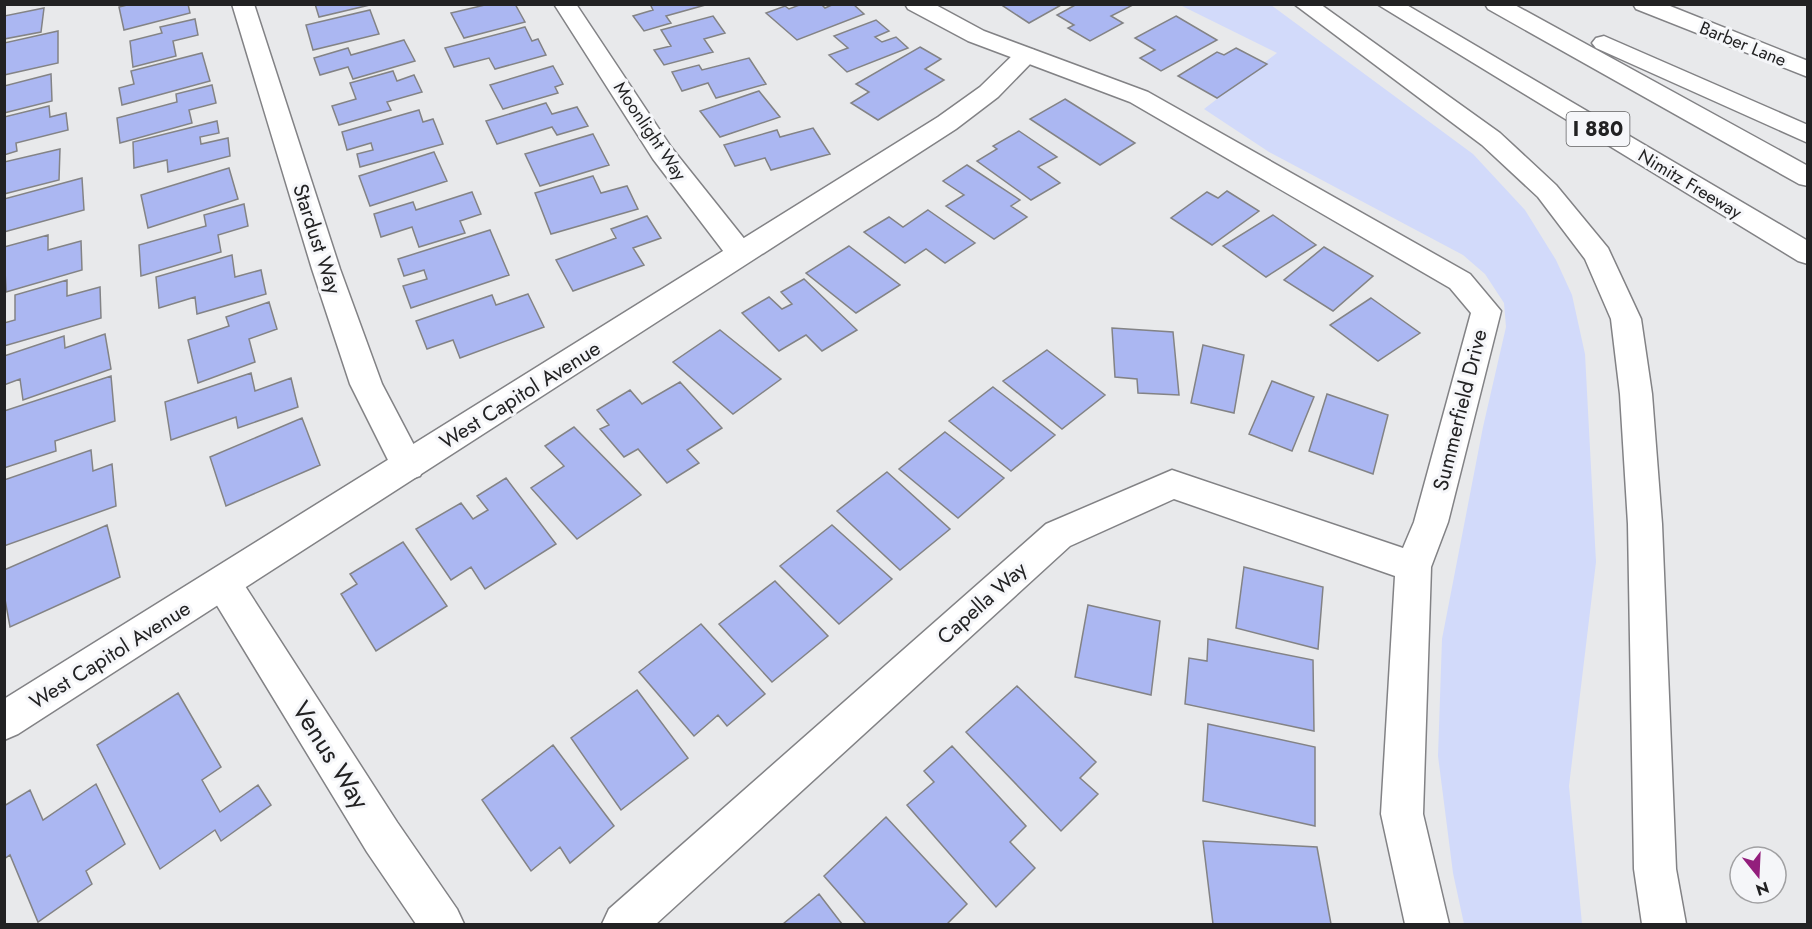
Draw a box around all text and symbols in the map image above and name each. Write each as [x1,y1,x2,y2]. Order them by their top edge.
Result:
street label: Barber Lane [1696,15,1790,73]
street label: Moonlight Way [607,76,693,186]
road number: I 880 [1566,112,1630,146]
street label: Nimitz Freeway [1633,143,1747,225]
street label: Stardust Way [285,180,349,299]
street label: Summerfield Drive [1425,326,1495,494]
street label: West Capitol Avenue [434,333,606,457]
street label: Capella Way [931,554,1034,651]
street label: West Capitol Avenue [24,593,196,717]
street label: Venus Way [283,694,379,817]
north arrow [1728,845,1788,905]
text: N [1753,876,1772,902]

